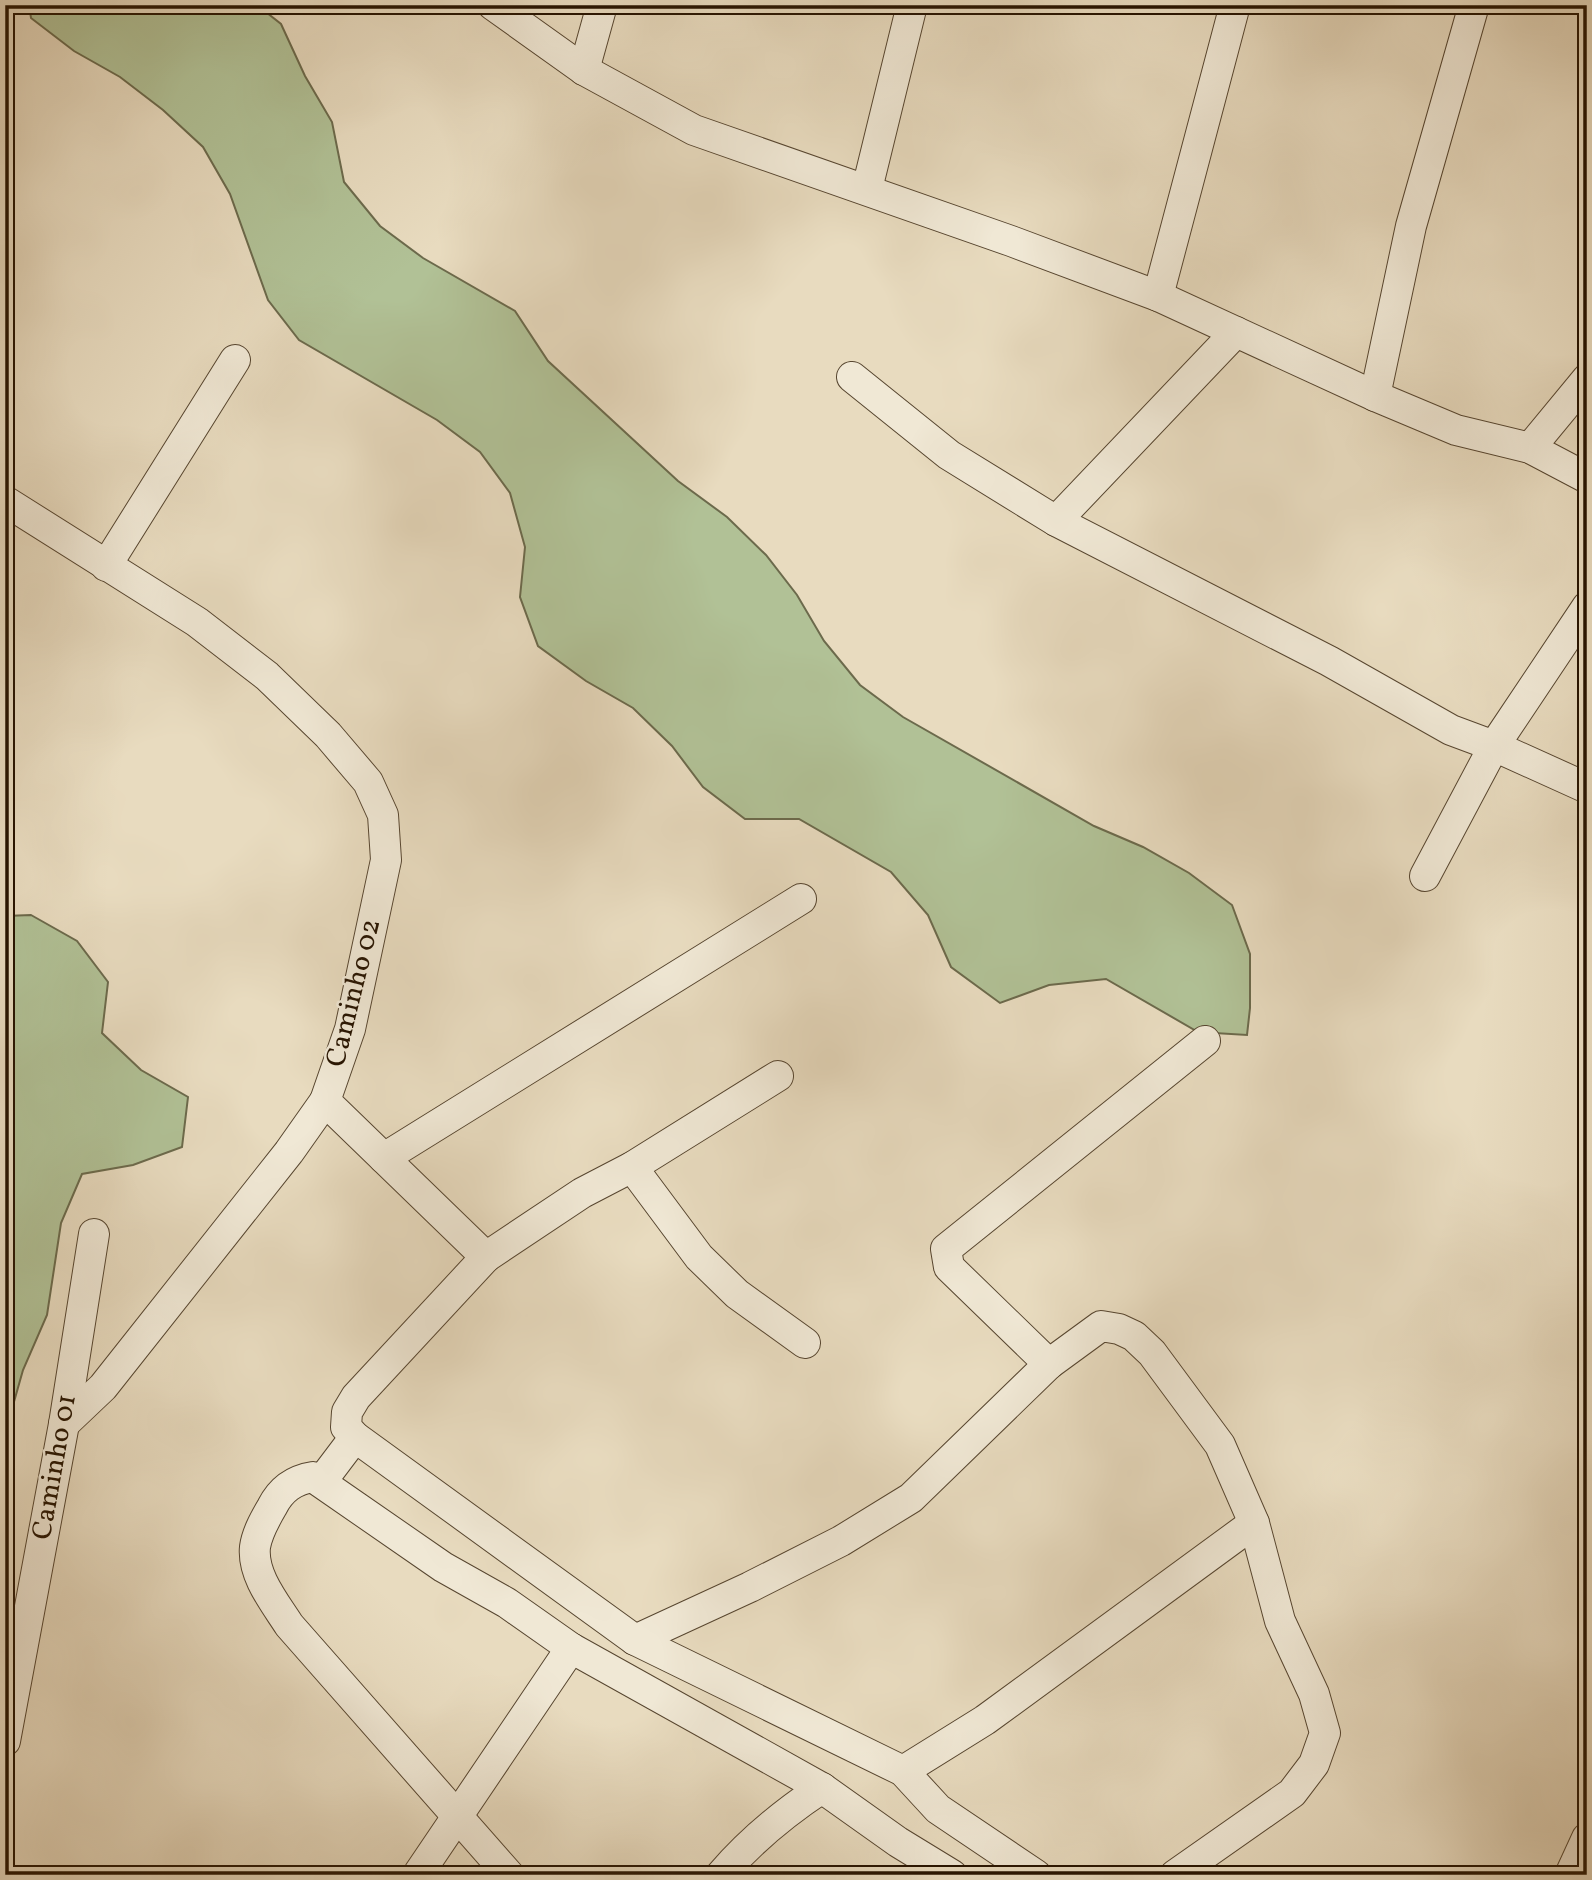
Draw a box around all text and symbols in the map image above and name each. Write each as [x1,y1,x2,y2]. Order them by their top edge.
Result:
street label: Caminho 02 [317,915,391,1071]
street label: Caminho 01 [23,1391,87,1543]

